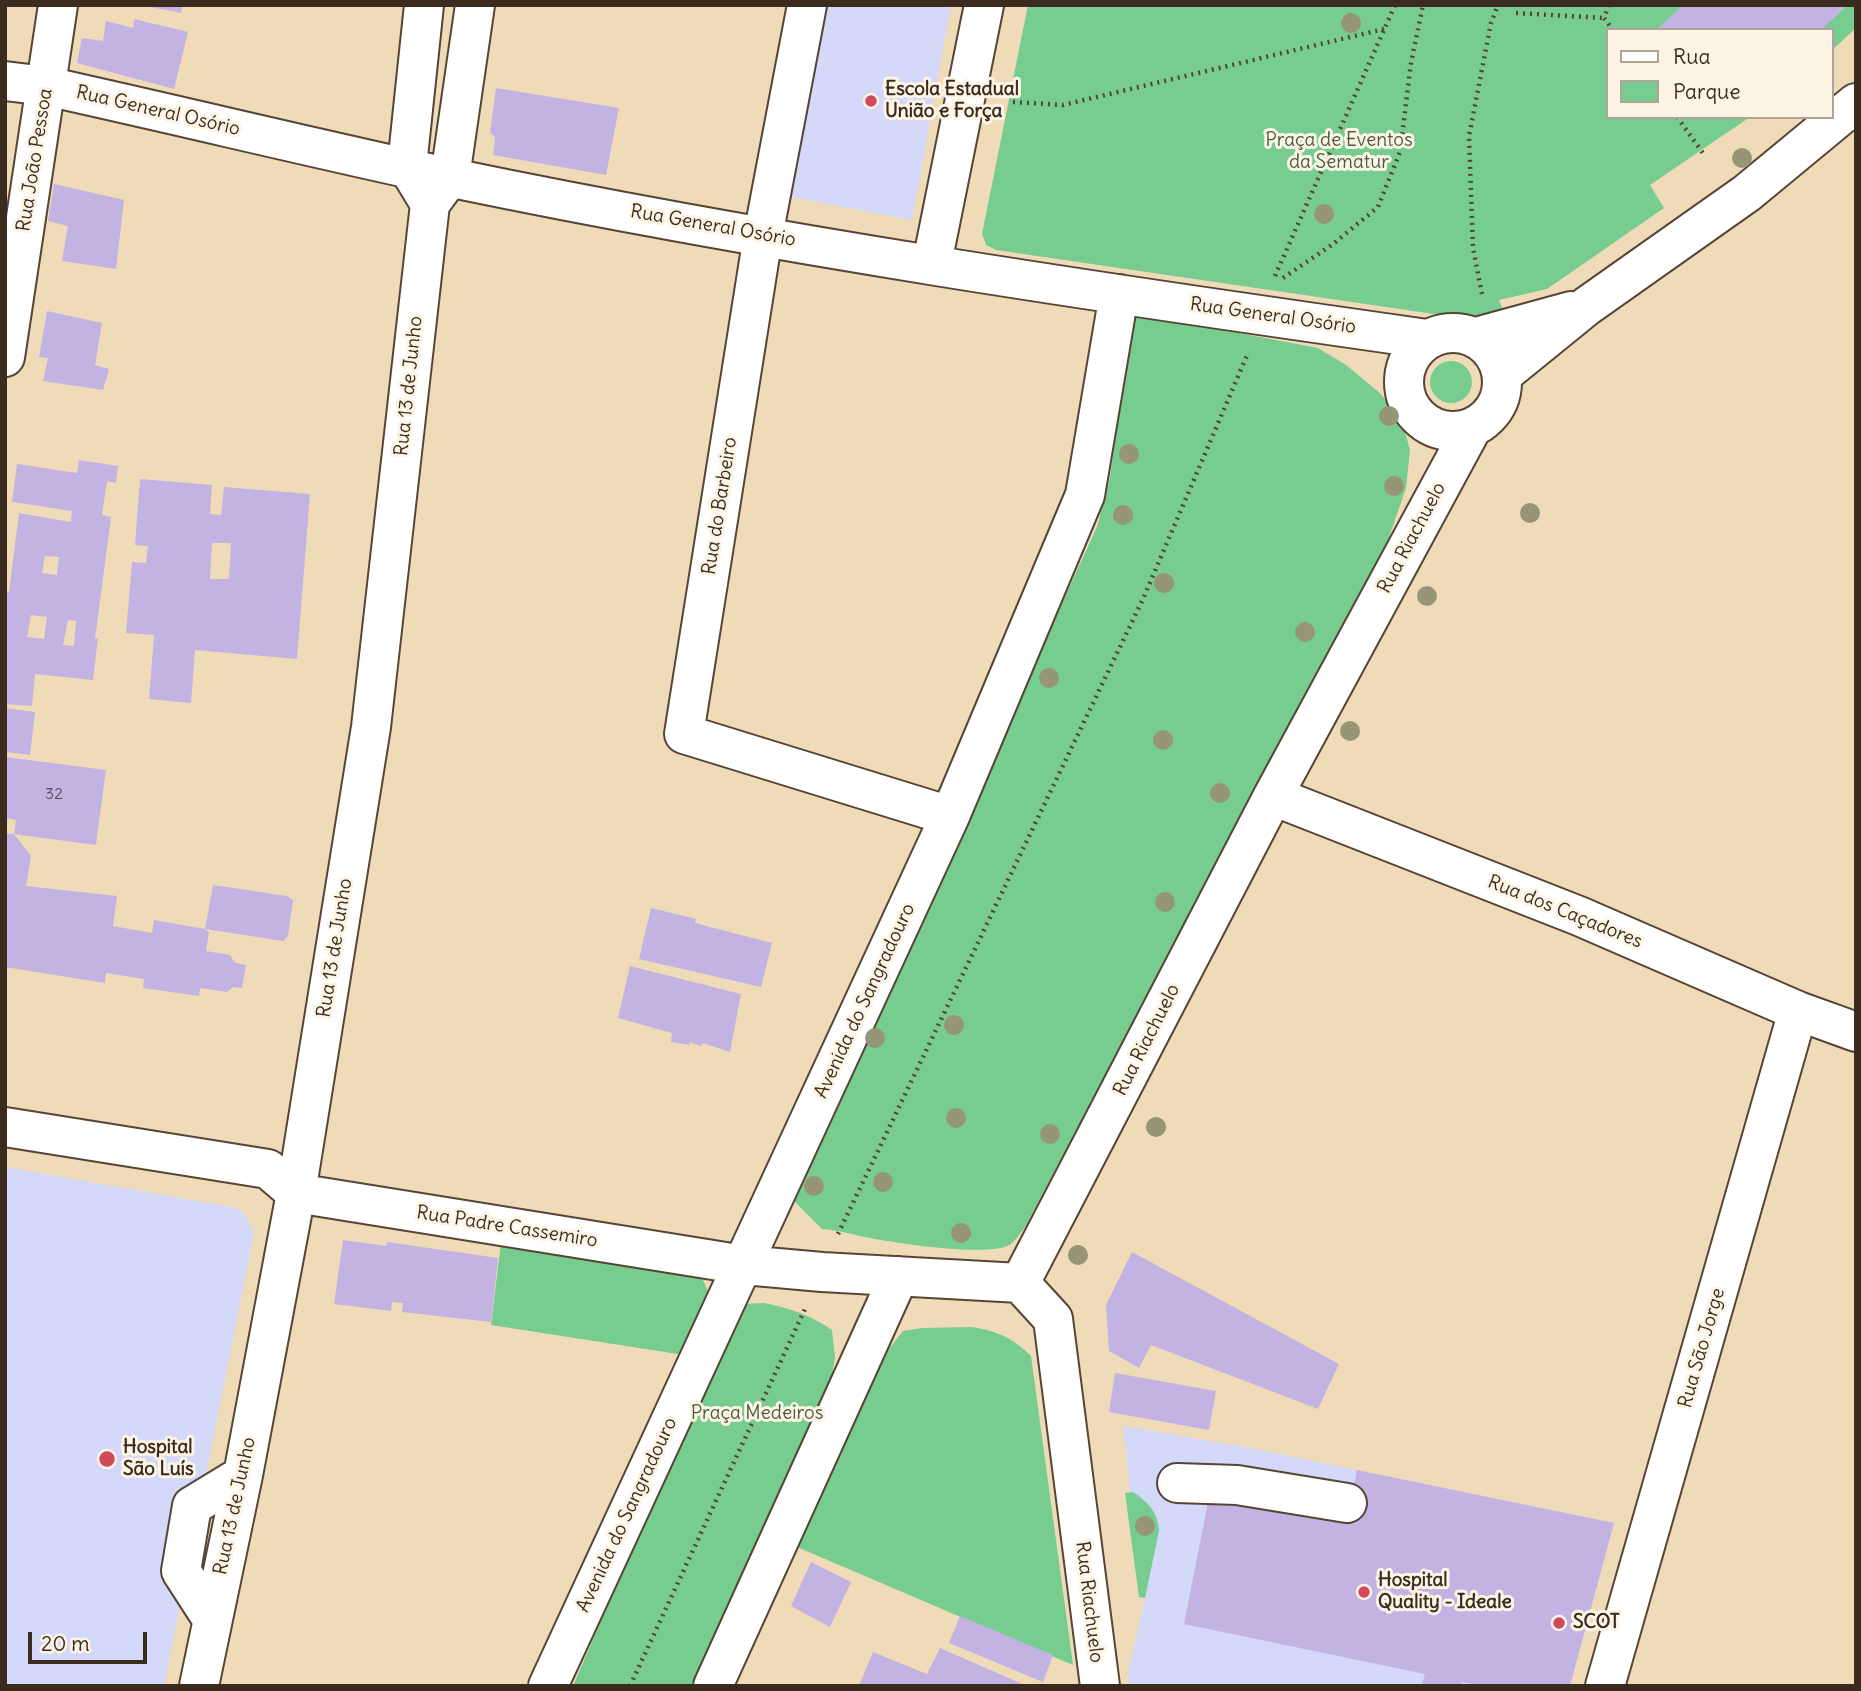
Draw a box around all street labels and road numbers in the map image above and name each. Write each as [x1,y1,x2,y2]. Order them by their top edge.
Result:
street label: Rua General Osório [74,81,242,141]
street label: Rua João Pessoa [12,87,58,233]
street label: Rua General Osório [629,200,797,252]
street label: Rua General Osório [1189,293,1357,339]
street label: Rua 13 de Junho [390,315,428,457]
street label: Rua do Barbeiro [698,436,742,576]
street label: Rua Riachuelo [1373,479,1451,597]
street label: Rua dos Caçadores [1484,871,1646,953]
street label: Rua 13 de Junho [313,877,357,1019]
street label: Avenida do Sangradouro [810,900,920,1102]
street label: Rua Riachuelo [1109,980,1185,1100]
street label: Rua Padre Cassemiro [415,1201,599,1253]
street label: Rua São Jorge [1674,1285,1730,1411]
street label: Avenida do Sangradouro [572,1414,682,1616]
street label: Rua 13 de Junho [209,1435,261,1577]
street label: Rua Riachuelo [1070,1540,1108,1664]

